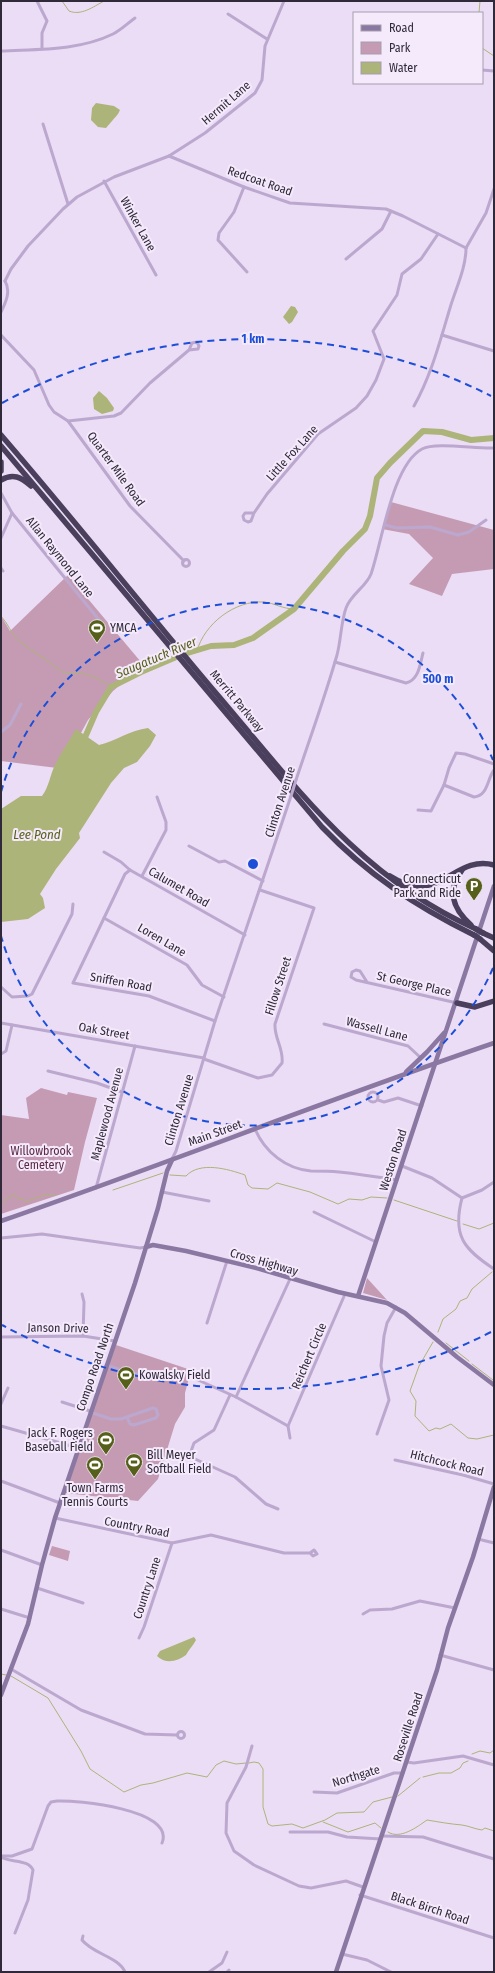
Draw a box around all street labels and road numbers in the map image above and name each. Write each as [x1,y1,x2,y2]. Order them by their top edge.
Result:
street label: Hermit Lane [199,78,253,128]
street label: Redcoat Road [226,163,294,199]
street label: Winker Lane [117,194,159,254]
street label: Little Fox Lane [263,422,321,484]
street label: Quarter Mile Road [84,429,148,509]
street label: Allan Raymond Lane [23,514,97,600]
street label: Merritt Parkway [207,667,267,735]
street label: Clinton Avenue [262,765,298,839]
street label: Calumet Road [146,864,212,910]
street label: Loren Lane [135,921,189,960]
street label: Fillow Street [262,955,294,1017]
street label: St George Place [375,969,453,999]
street label: Sniffen Road [89,970,153,994]
street label: Wassell Lane [345,1014,409,1044]
street label: Oak Street [78,1020,131,1042]
street label: Maplewood Avenue [88,1066,126,1162]
street label: Clinton Avenue [162,1073,196,1147]
street label: Main Street [186,1117,244,1149]
street label: Weston Road [376,1127,410,1193]
street label: Cross Highway [228,1246,300,1279]
street label: Janson Drive [27,1320,89,1336]
street label: Compo Road North [73,1321,117,1413]
street label: Reichert Circle [289,1321,329,1391]
street label: Hitchcock Road [409,1447,485,1479]
street label: Country Road [103,1514,171,1540]
street label: Country Lane [130,1555,164,1621]
street label: Roseville Road [390,1691,426,1763]
street label: Northgate [331,1762,382,1790]
street label: Black Birch Road [389,1889,471,1927]

